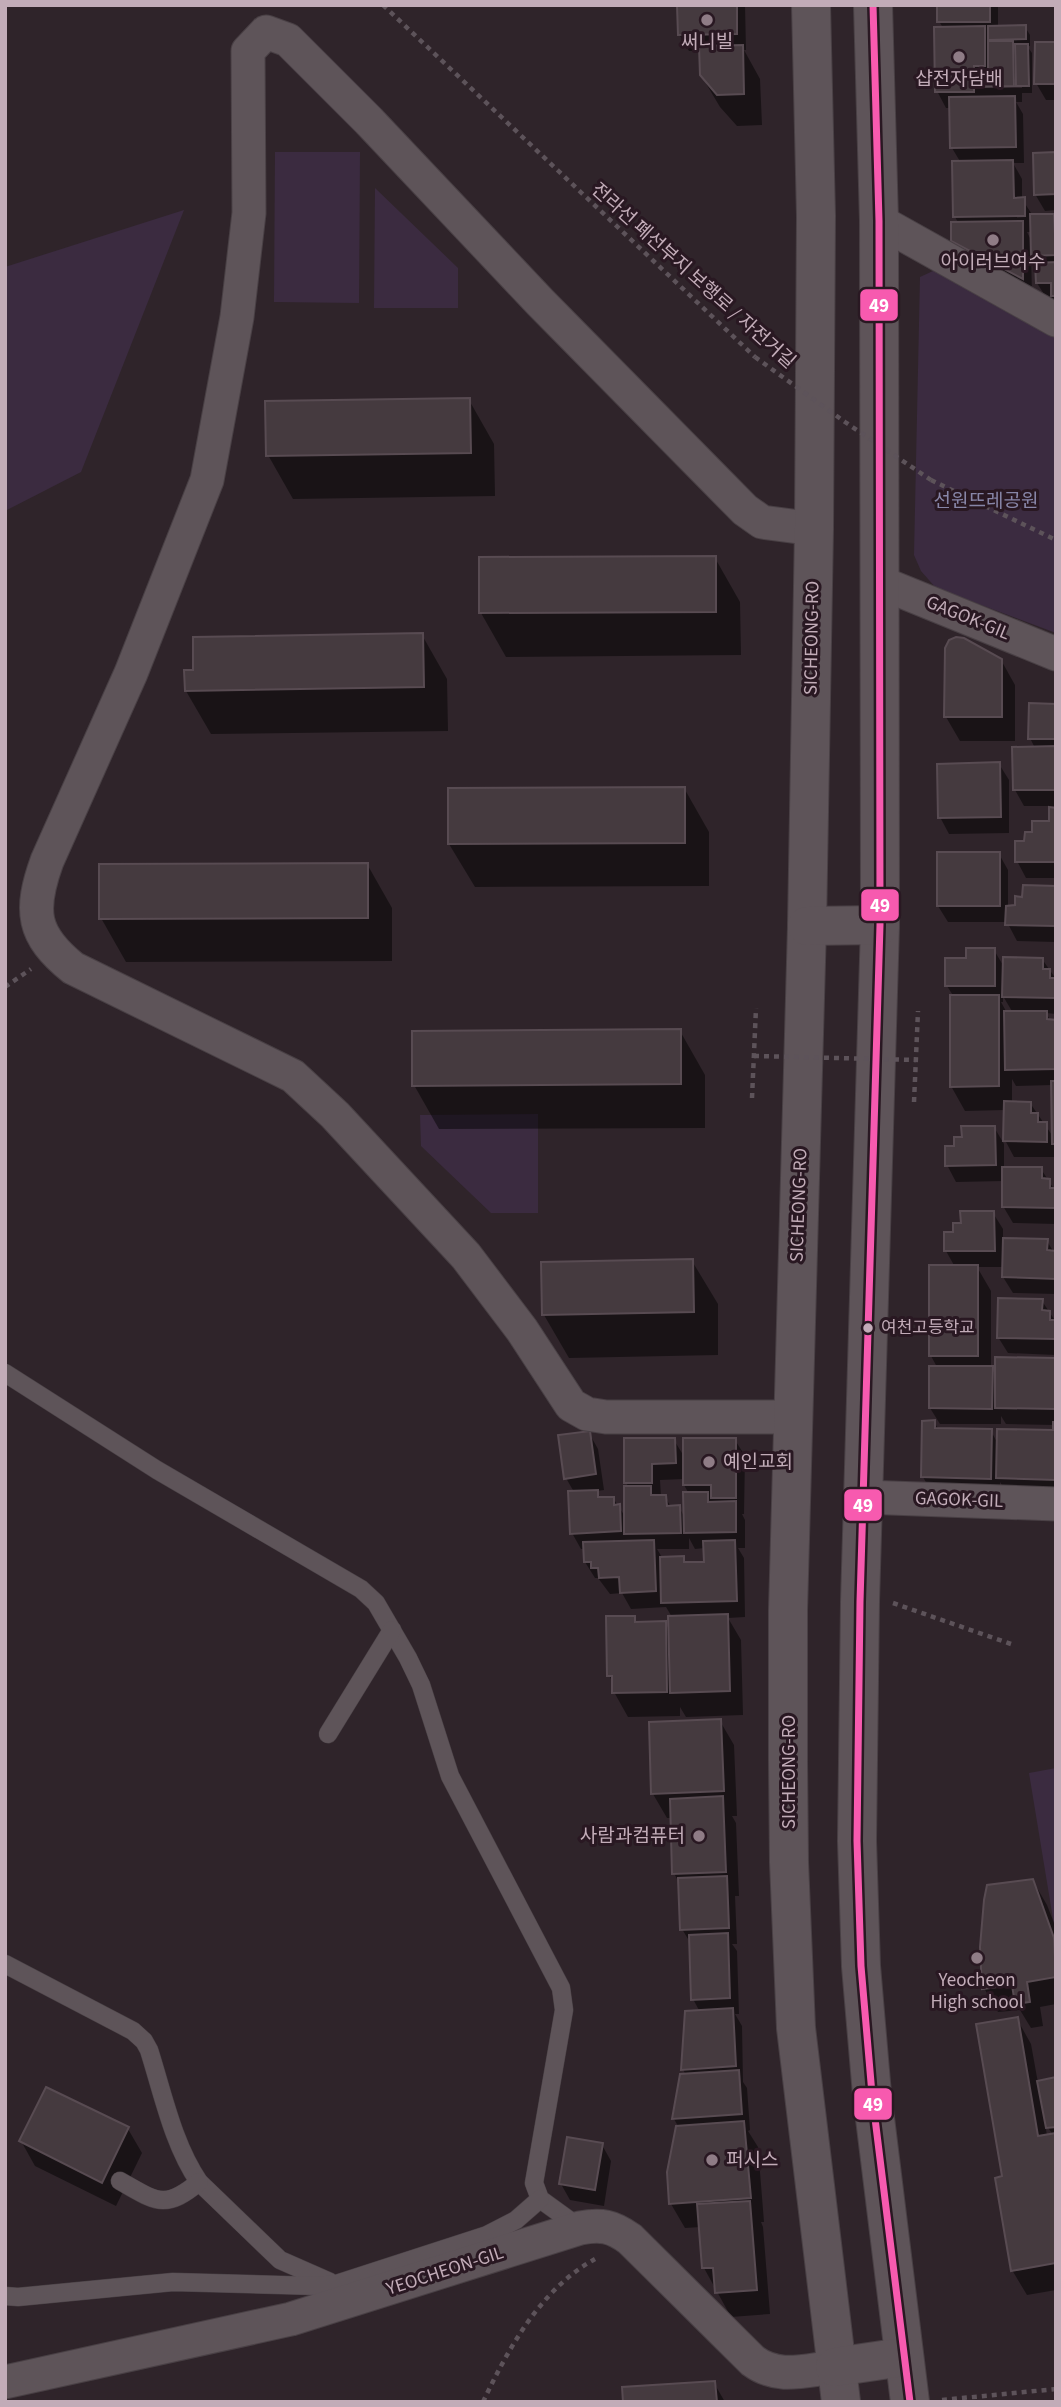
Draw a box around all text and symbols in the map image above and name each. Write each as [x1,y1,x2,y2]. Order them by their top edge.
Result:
marker: 써니빌 [699,12,715,28]
place label: 써니빌 [681,29,733,56]
marker: 샵전자담배 [951,49,967,65]
place label: 샵전자담배 [915,66,1003,93]
street label: 전라선 폐선부지 보행로 / 자전거길 [585,177,801,375]
marker: 아이러브여수 [985,232,1001,248]
place label: 아이러브여수 [941,249,1045,276]
line badge: 49 [859,288,899,322]
text: 49 [869,293,889,320]
park label: 선원뜨레공원 [934,488,1038,515]
street label: SICHEONG-RO [798,581,826,695]
street label: GAGOK-GIL [922,589,1014,647]
line badge: 49 [860,888,900,922]
text: 49 [870,893,890,920]
street label: SICHEONG-RO [784,1147,814,1263]
place label: 여천고등학교 [881,1316,975,1340]
marker: 여천고등학교 [861,1321,875,1335]
place label: 예인교회 [723,1449,793,1476]
marker: 예인교회 [701,1454,717,1470]
street label: GAGOK-GIL [914,1485,1004,1515]
line badge: 49 [843,1488,883,1522]
text: 49 [853,1493,873,1520]
street label: SICHEONG-RO [776,1715,803,1829]
place label: 사람과컴퓨터 [580,1823,685,1850]
marker: 사람과컴퓨터 [691,1828,707,1844]
marker: Yeocheon High school [969,1950,985,1966]
place label: Yeocheon High school [930,1967,1024,2016]
line badge: 49 [853,2087,893,2121]
text: 49 [863,2092,883,2119]
place label: 퍼시스 [726,2147,778,2174]
marker: 퍼시스 [704,2152,720,2168]
street label: YEOCHEON-GIL [382,2239,507,2303]

